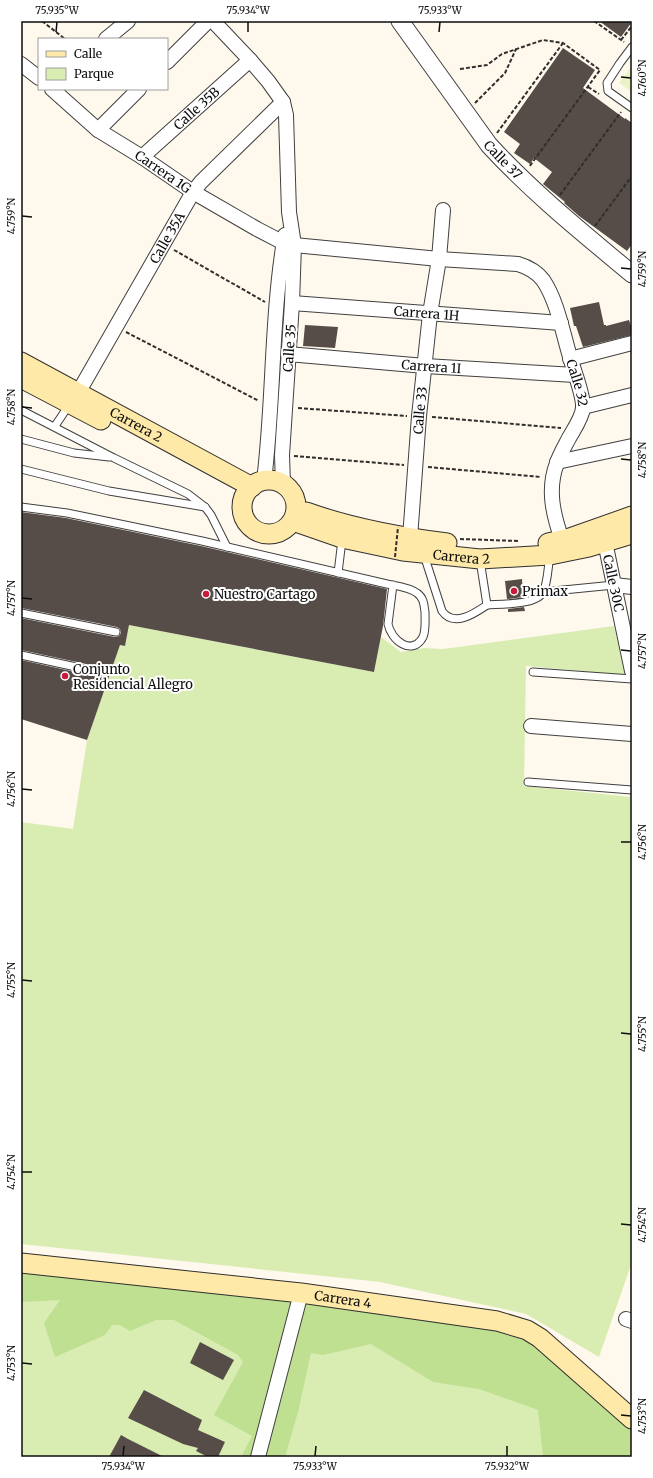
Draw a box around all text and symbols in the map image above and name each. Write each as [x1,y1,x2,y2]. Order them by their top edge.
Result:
text: 75.935°W [35,4,80,17]
text: 75.934°W [226,4,271,17]
text: 75.933°W [418,4,463,17]
legend [38,38,168,90]
text: Calle [74,46,102,61]
text: 4.760°N [636,59,649,97]
text: Parque [74,66,114,81]
street label: Calle 35B [170,83,223,134]
street label: Calle 37 [480,137,526,184]
street label: Carrera 1G [132,147,195,198]
text: 4.759°N [5,197,18,234]
street label: Calle 35A [146,208,189,267]
text: 4.759°N [636,250,649,287]
street label: Carrera 1H [393,303,460,324]
street label: Calle 35 [279,324,300,373]
street label: Carrera 1I [401,356,462,377]
street label: Calle 32 [562,357,591,408]
street label: Calle 33 [410,386,431,435]
text: 4.758°N [5,389,18,425]
street label: Carrera 2 [107,404,165,446]
text: 4.758°N [636,442,649,478]
street label: Carrera 2 [432,546,491,568]
street label: Calle 30C [599,553,627,613]
text: 4.757°N [5,580,18,616]
place label: Primax [522,583,568,600]
place label: Nuestro Cartago [214,586,316,603]
marker: Primax [509,586,519,596]
marker: Nuestro Cartago [201,589,211,599]
text: 4.757°N [636,633,649,669]
place label: Conjunto Residencial Allegro [73,661,193,693]
marker: Conjunto Residencial Allegro [60,671,70,681]
text: 4.756°N [5,771,18,807]
text: 4.756°N [636,824,649,860]
text: 4.755°N [5,962,18,998]
text: 4.755°N [636,1016,649,1052]
text: 4.754°N [5,1154,18,1190]
text: 4.754°N [636,1207,649,1243]
street label: Carrera 4 [313,1287,373,1312]
text: 4.753°N [5,1345,18,1381]
text: 4.753°N [636,1398,649,1434]
text: 75.934°W [101,1460,146,1473]
text: 75.933°W [293,1460,338,1473]
text: 75.932°W [485,1460,530,1473]

